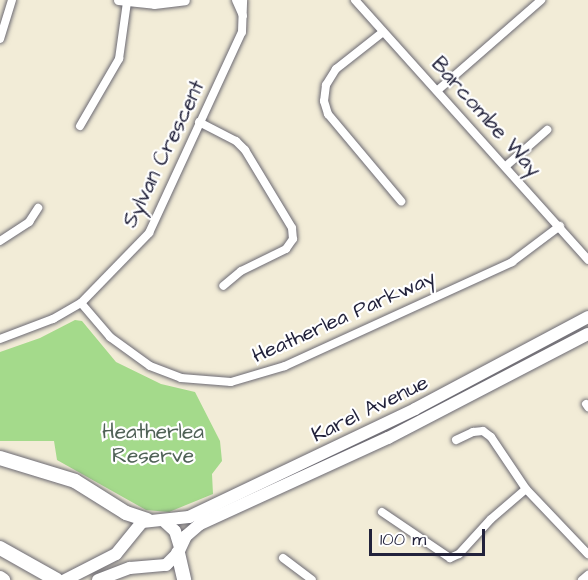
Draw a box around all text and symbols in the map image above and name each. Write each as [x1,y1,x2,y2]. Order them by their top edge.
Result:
street label: Barcombe Way [426,52,546,182]
street label: Sylvan Crescent [117,76,211,232]
street label: Heatherlea Parkway [248,265,440,369]
street label: Karel Avenue [308,370,432,448]
park label: Heatherlea Reserve [102,419,204,469]
scale bar [372,517,488,555]
text: 100 m [380,527,426,552]

